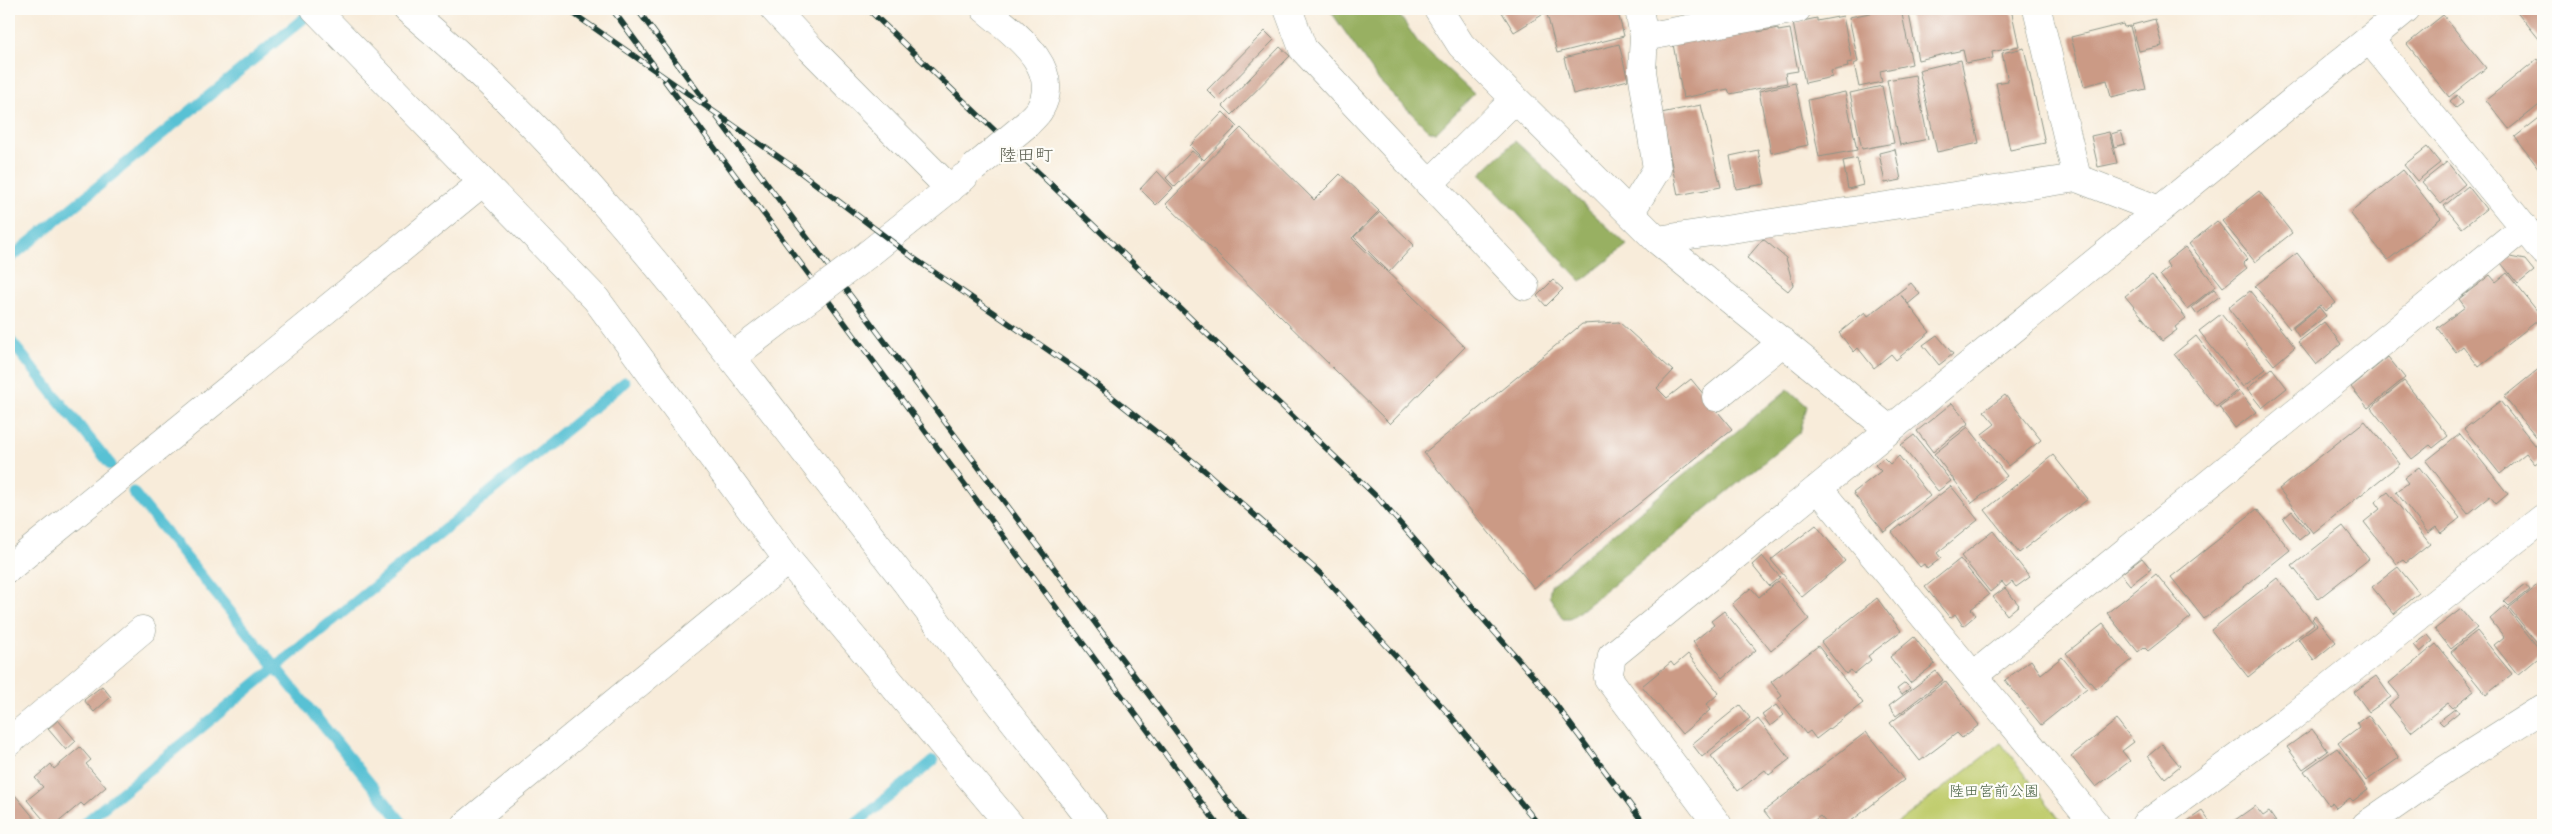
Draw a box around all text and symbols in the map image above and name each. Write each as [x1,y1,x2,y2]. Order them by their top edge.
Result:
district label: 陸田町 [999,143,1053,167]
park label: 陸田宮前公園 [1949,781,2039,801]

